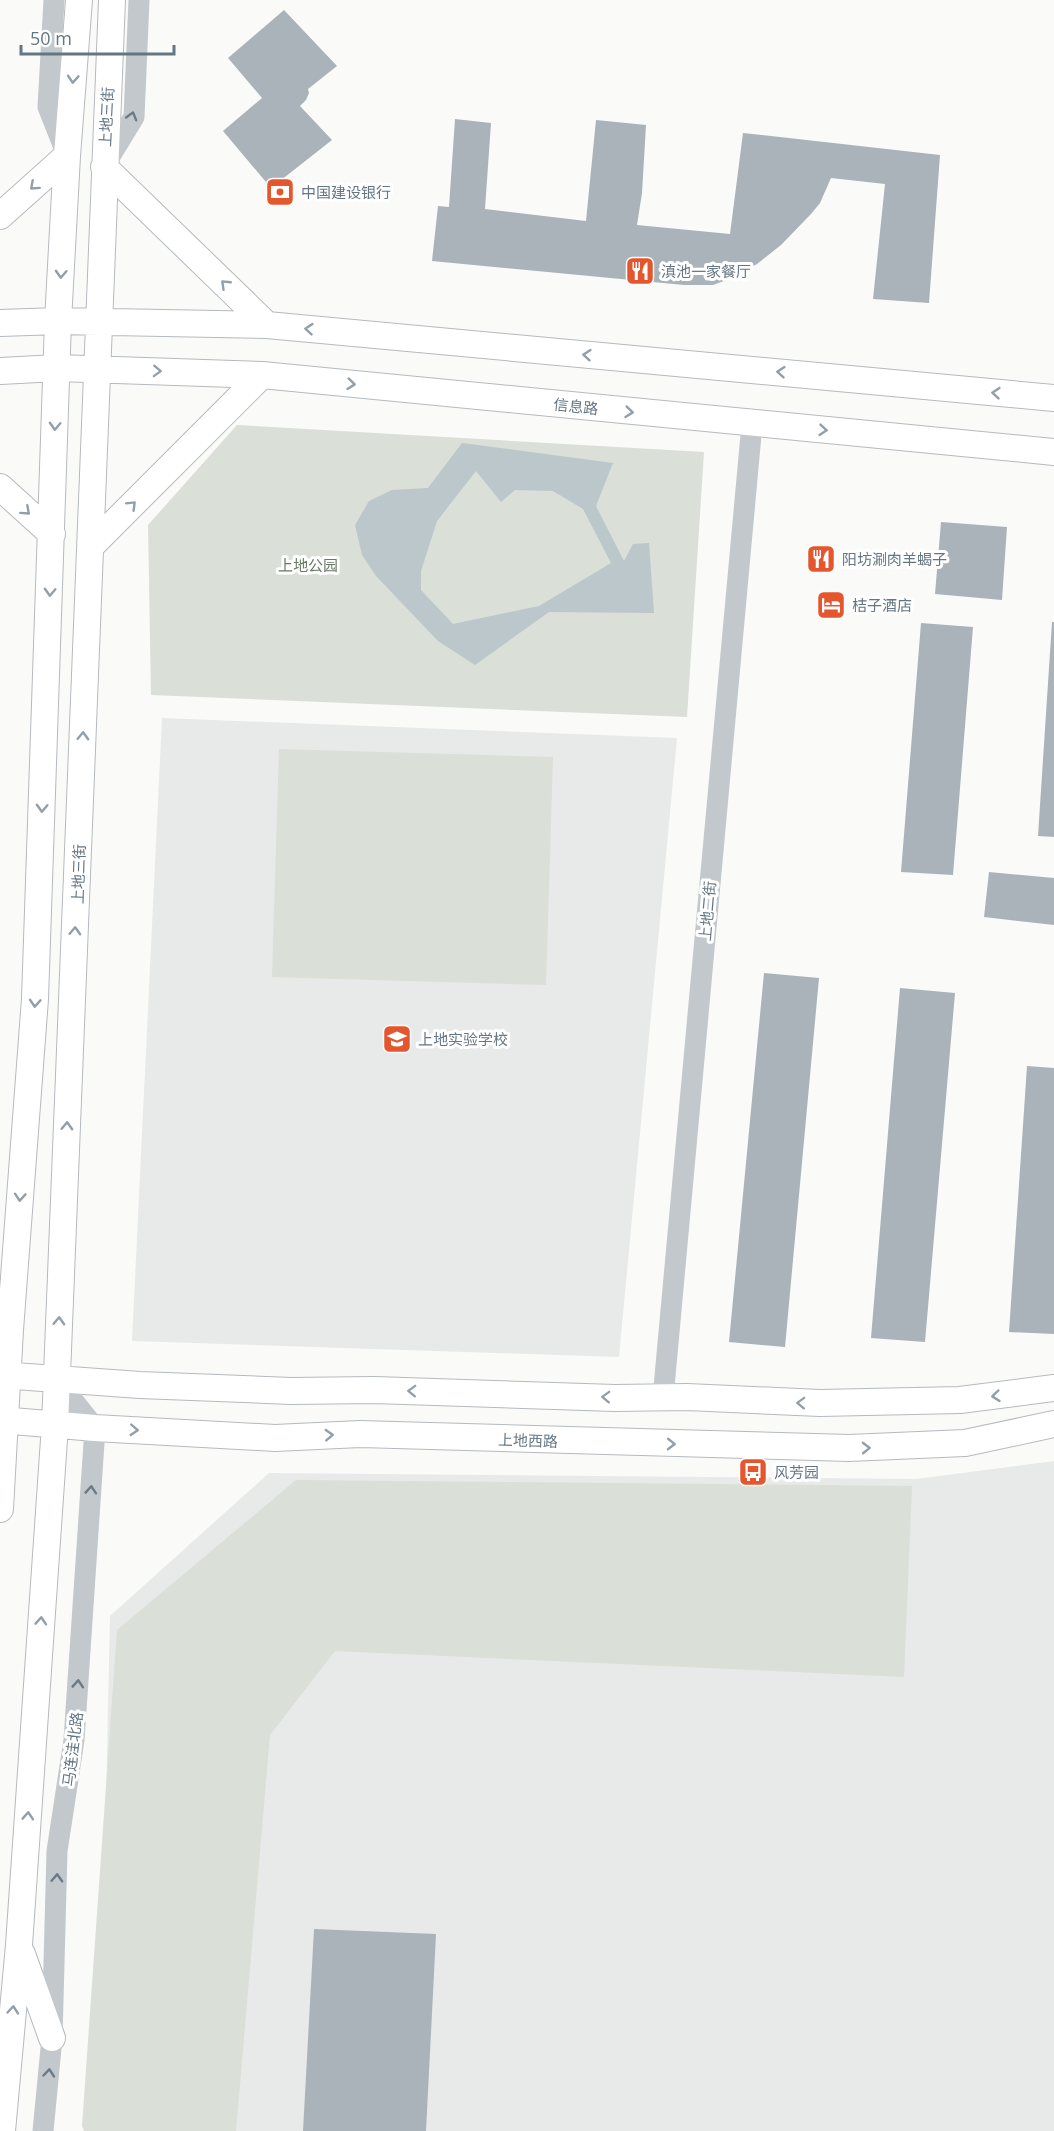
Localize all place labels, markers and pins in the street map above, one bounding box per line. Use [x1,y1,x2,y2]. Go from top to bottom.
bank icon: 中国建设银行 [264,176,296,208]
place label: 中国建设银行 [301,182,391,202]
restaurant icon: 滇池一家餐厅 [624,255,656,287]
place label: 滇池一家餐厅 [661,261,751,281]
restaurant icon: 阳坊涮肉羊蝎子 [805,543,837,575]
place label: 阳坊涮肉羊蝎子 [842,549,947,569]
hotel icon: 桔子酒店 [815,589,847,621]
place label: 桔子酒店 [852,595,912,615]
school or university icon: 上地实验学校 [381,1023,413,1055]
place label: 上地实验学校 [418,1029,508,1049]
bus stop icon: 风芳园 [737,1456,769,1488]
place label: 风芳园 [774,1462,819,1482]

